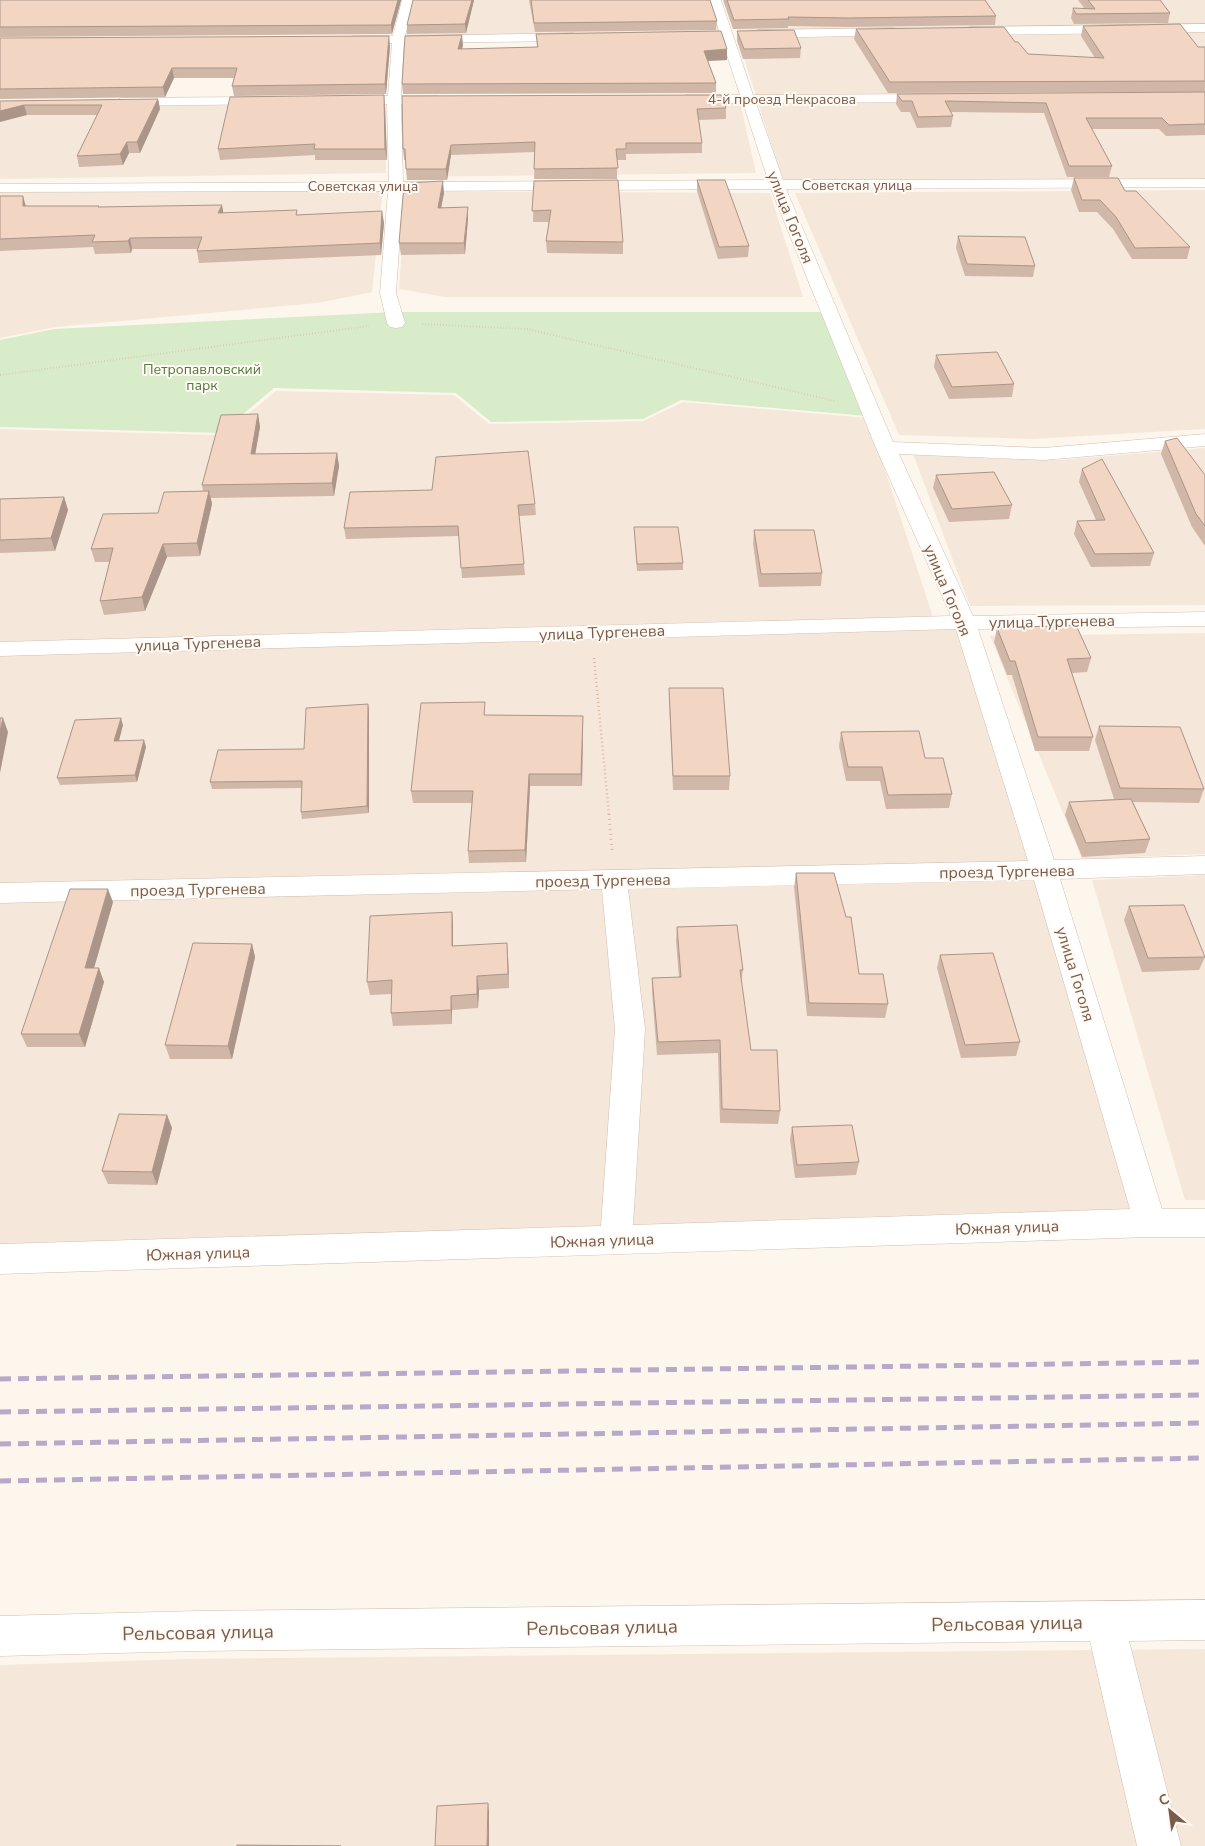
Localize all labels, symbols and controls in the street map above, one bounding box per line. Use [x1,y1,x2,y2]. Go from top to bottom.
street label: 4-й проезд Некрасова [708,90,856,109]
street label: улица Гоголя [761,168,819,267]
street label: Советская улица [802,176,912,195]
street label: Советская улица [308,177,418,196]
park label: Петропавловский парк [143,360,261,395]
street label: улица Гоголя [918,541,976,640]
street label: улица Тургенева [989,610,1115,634]
street label: улица Тургенева [539,620,665,646]
street label: улица Тургенева [135,631,261,657]
street label: проезд Тургенева [939,860,1075,884]
street label: проезд Тургенева [535,869,671,893]
street label: проезд Тургенева [130,878,266,902]
street label: улица Гоголя [1050,924,1100,1024]
street label: Южная улица [955,1215,1059,1241]
street label: Южная улица [550,1228,654,1254]
street label: Южная улица [146,1241,250,1267]
street label: Рельсовая улица [931,1610,1083,1638]
street label: Рельсовая улица [526,1614,678,1642]
street label: Рельсовая улица [122,1619,274,1647]
north arrow [1145,1786,1195,1836]
text: С [1155,1789,1173,1811]

